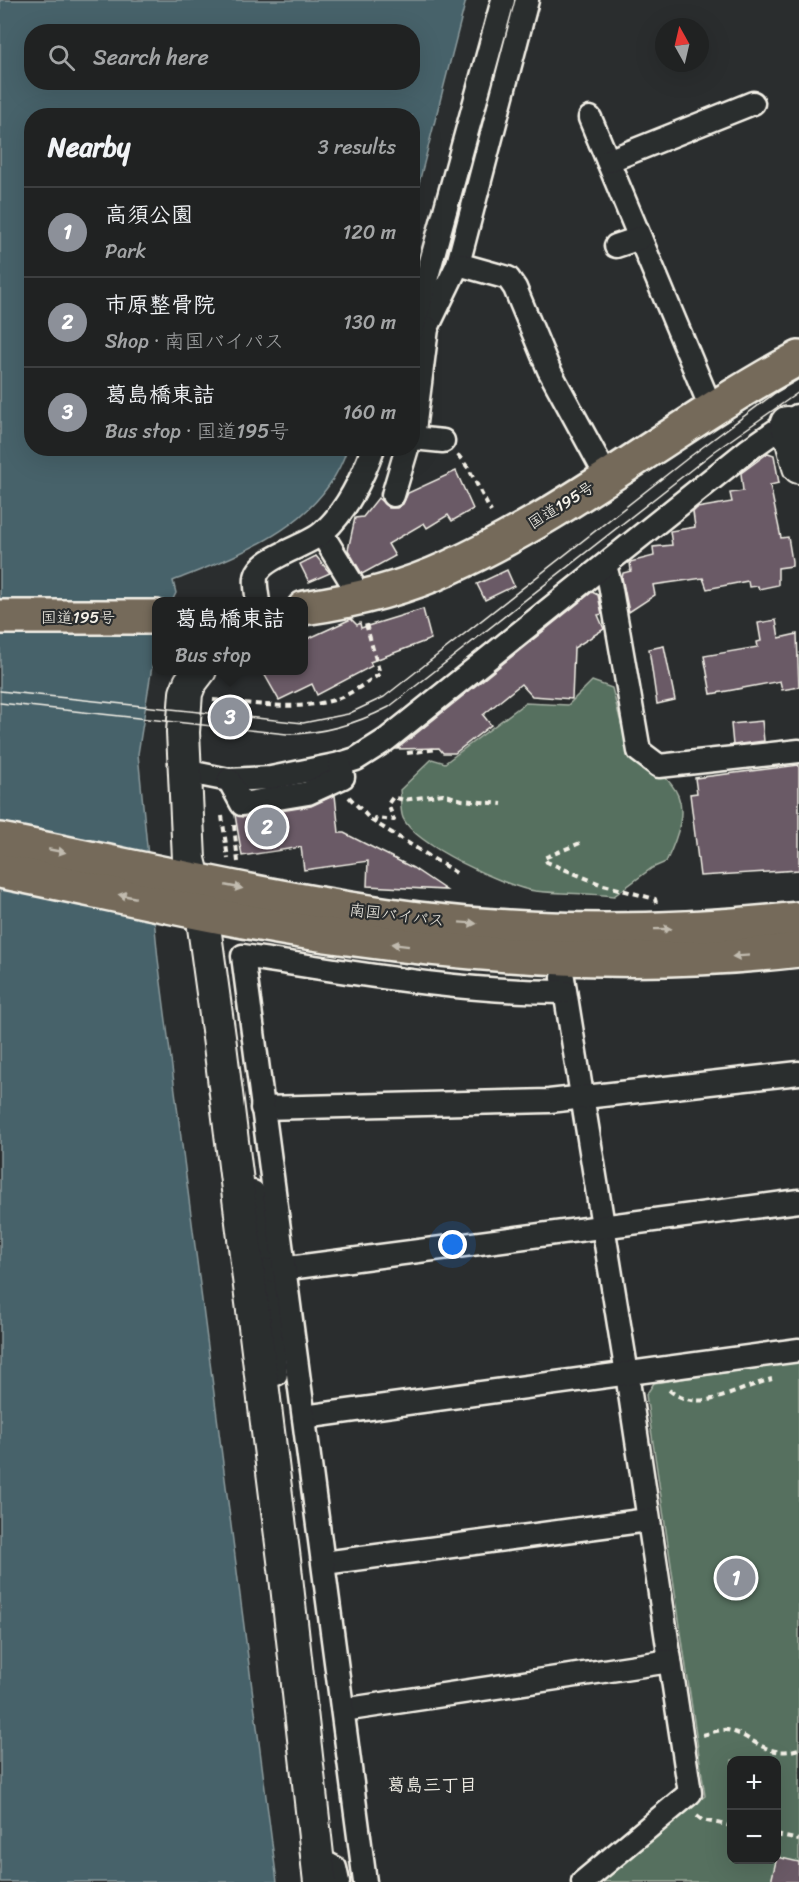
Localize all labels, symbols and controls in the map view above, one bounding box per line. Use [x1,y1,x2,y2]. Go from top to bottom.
north arrow [655,18,709,72]
search box [24,24,420,90]
text: Search here [93,38,209,77]
icon: search [45,41,78,74]
text: Nearby [48,124,130,170]
text: 3 results [318,130,396,165]
text: 高須公園 [105,195,193,234]
text: 1 [63,215,72,250]
text: 120 m [343,215,396,250]
text: Park [105,234,146,269]
text: 市原整骨院 [105,285,215,324]
text: 2 [62,305,73,340]
text: 130 m [343,305,396,340]
text: Shop · 南国バイパス [105,324,284,359]
text: 葛島橋東詰 [105,375,215,414]
text: 3 [62,395,73,430]
text: 160 m [343,395,396,430]
text: Bus stop · 国道195号 [105,414,290,449]
street label: 国道195号 [522,473,600,537]
popup [152,597,308,675]
text: 葛島橋東詰 [175,599,285,638]
street label: 国道195号 [41,603,115,632]
text: Bus stop [175,638,251,673]
pin: 3 [210,694,250,740]
pin: 2 [248,804,286,850]
one-way arrow [48,847,67,856]
one-way arrow [225,883,244,892]
one-way arrow [117,891,136,900]
street label: 南国バイパス [348,895,446,935]
one-way arrow [459,918,478,927]
one-way arrow [654,924,673,934]
one-way arrow [390,940,409,950]
one-way arrow [731,951,750,960]
your location [438,1230,467,1259]
pin: 1 [716,1556,756,1600]
map controls [727,1756,781,1864]
button: + [727,1756,781,1810]
district label: 葛島三丁目 [387,1769,477,1801]
button: − [727,1810,781,1864]

